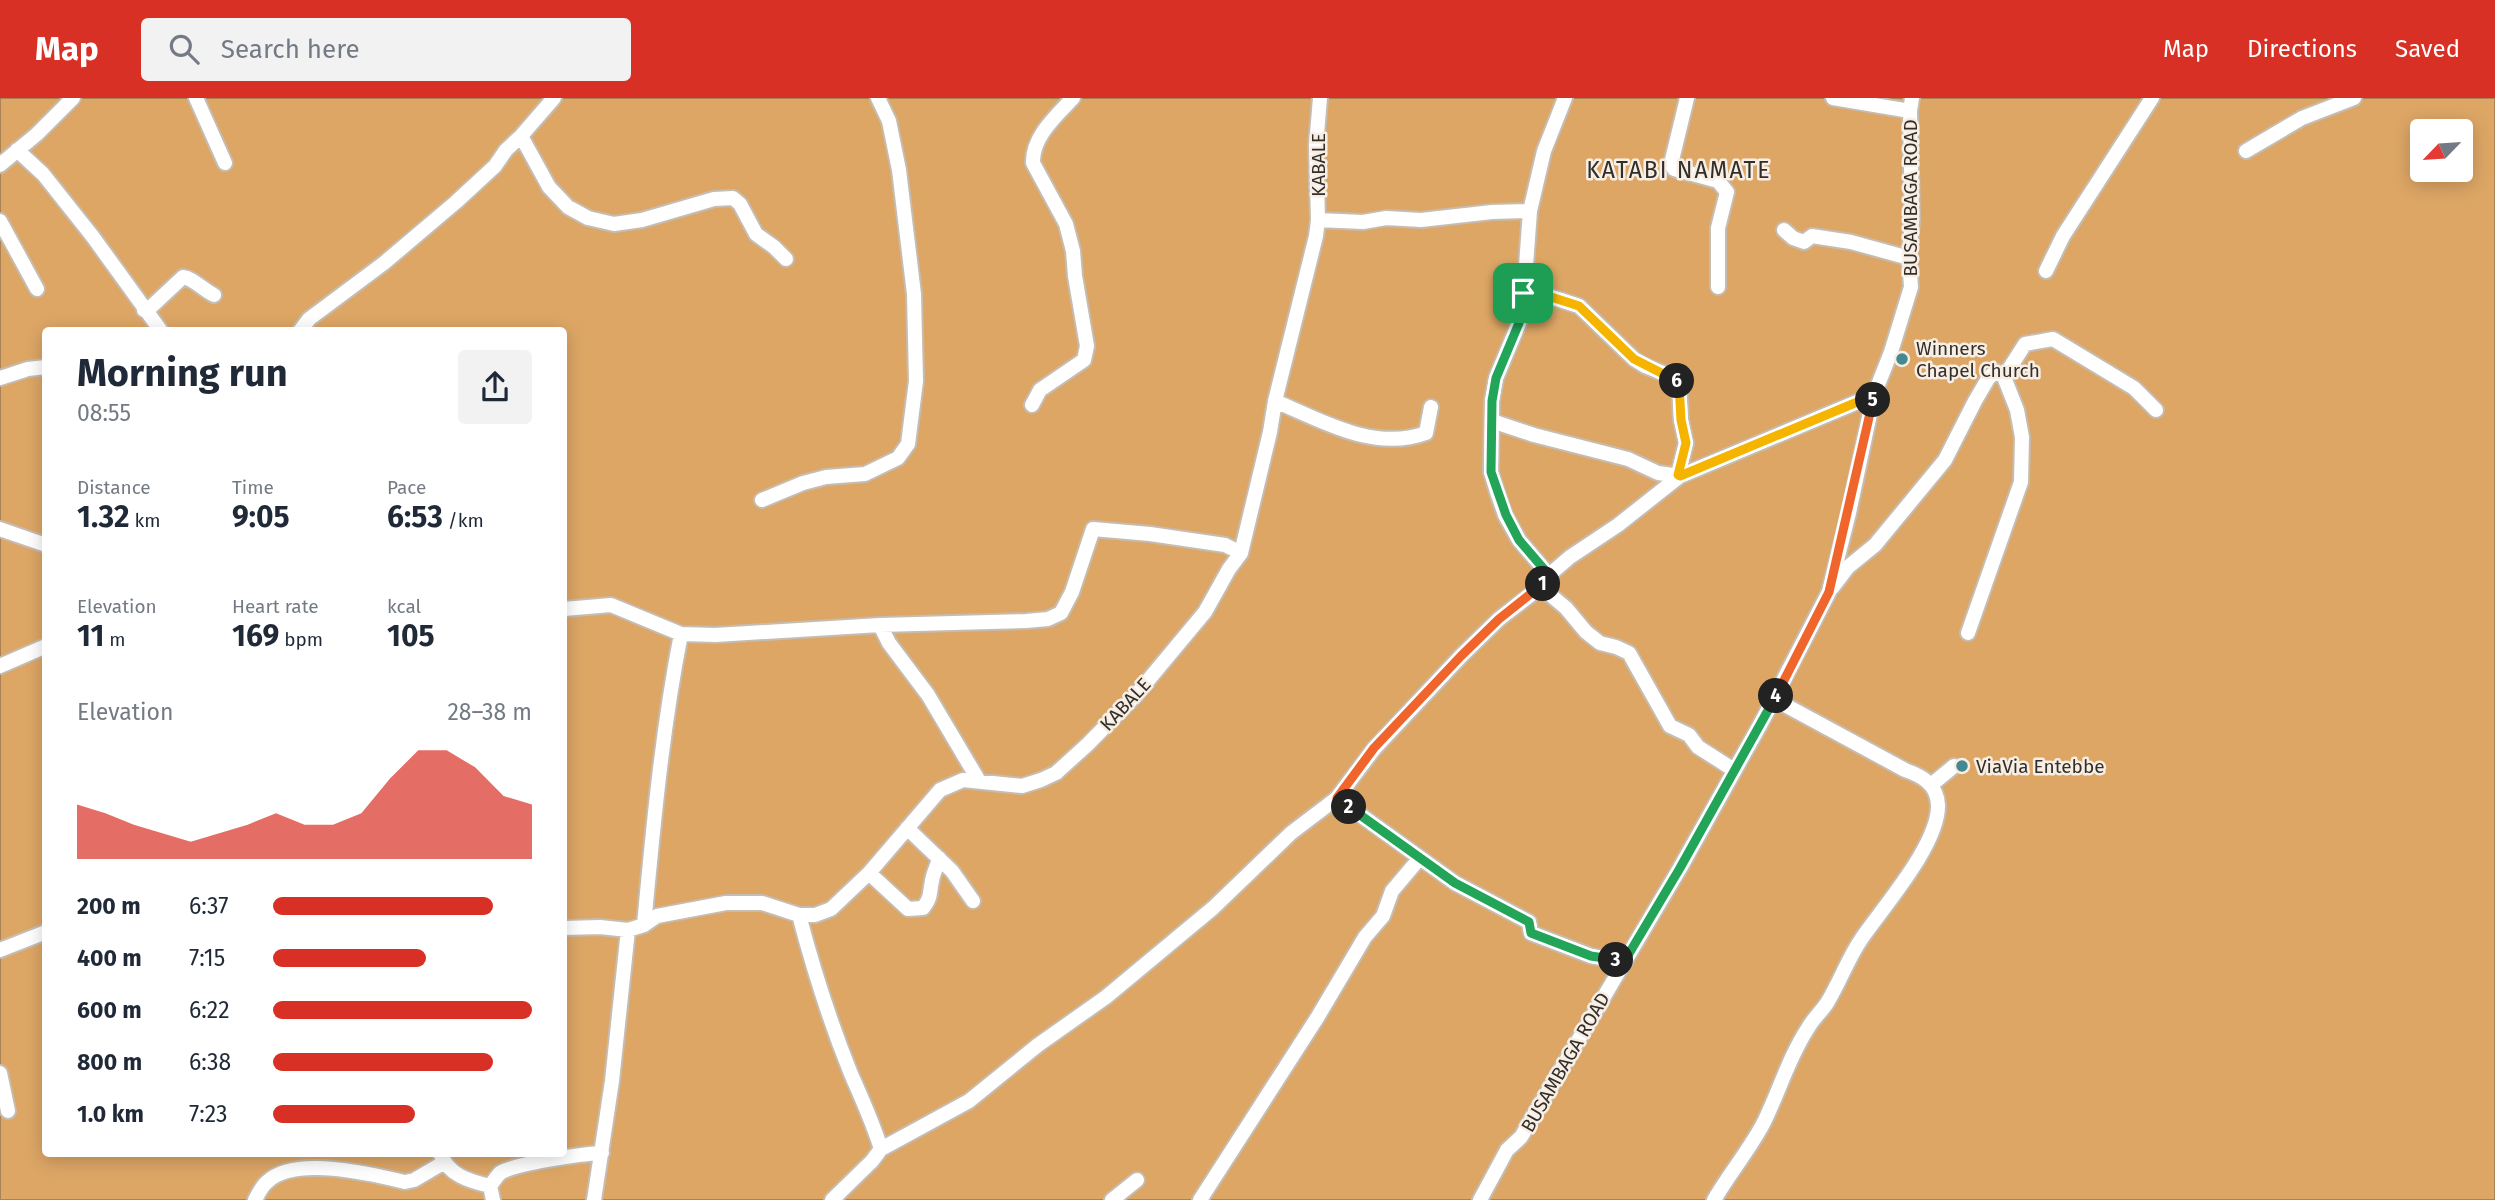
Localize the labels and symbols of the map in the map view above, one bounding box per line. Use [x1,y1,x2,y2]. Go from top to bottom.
street label: BUSAMBAGA ROAD [1899,119,1922,277]
north arrow [2410,119,2473,182]
street label: KABALE [1307,133,1330,197]
district label: KATABI NAMATE [1586,156,1772,184]
pin [1493,263,1553,323]
place label: Winners Chapel Church [1916,337,2040,382]
marker: Winners Chapel Church [1894,351,1910,367]
pin: 6 [1660,364,1694,398]
pin: 5 [1856,382,1890,418]
pin: 1 [1526,566,1560,602]
street label: KABALE [1095,673,1156,736]
pin: 4 [1758,678,1794,714]
place label: ViaVia Entebbe [1976,755,2105,778]
marker: ViaVia Entebbe [1954,758,1970,774]
pin: 2 [1332,790,1366,824]
pin: 3 [1598,942,1634,978]
street label: BUSAMBAGA ROAD [1516,988,1615,1136]

